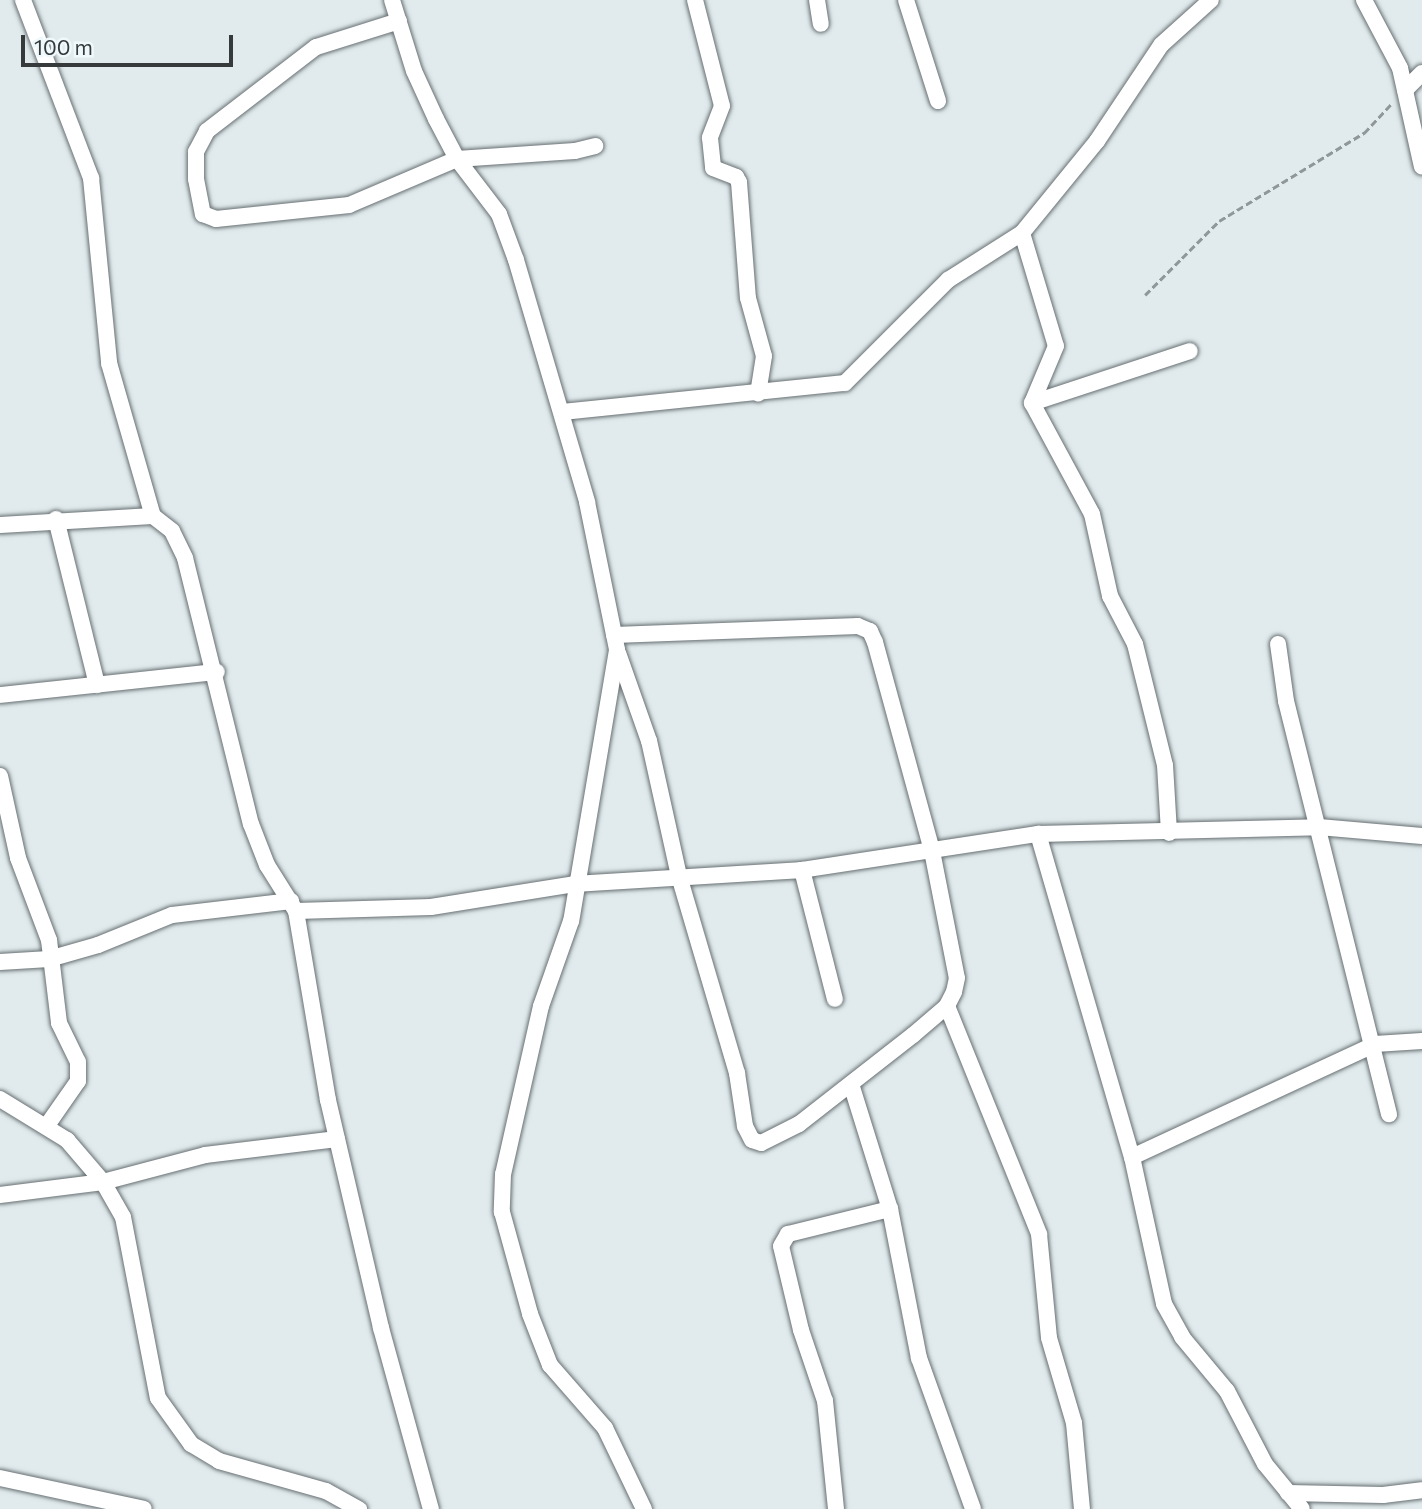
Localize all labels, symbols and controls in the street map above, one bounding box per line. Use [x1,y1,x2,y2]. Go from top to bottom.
scale bar [24,21,236,65]
text: 100 m [34,34,93,59]

